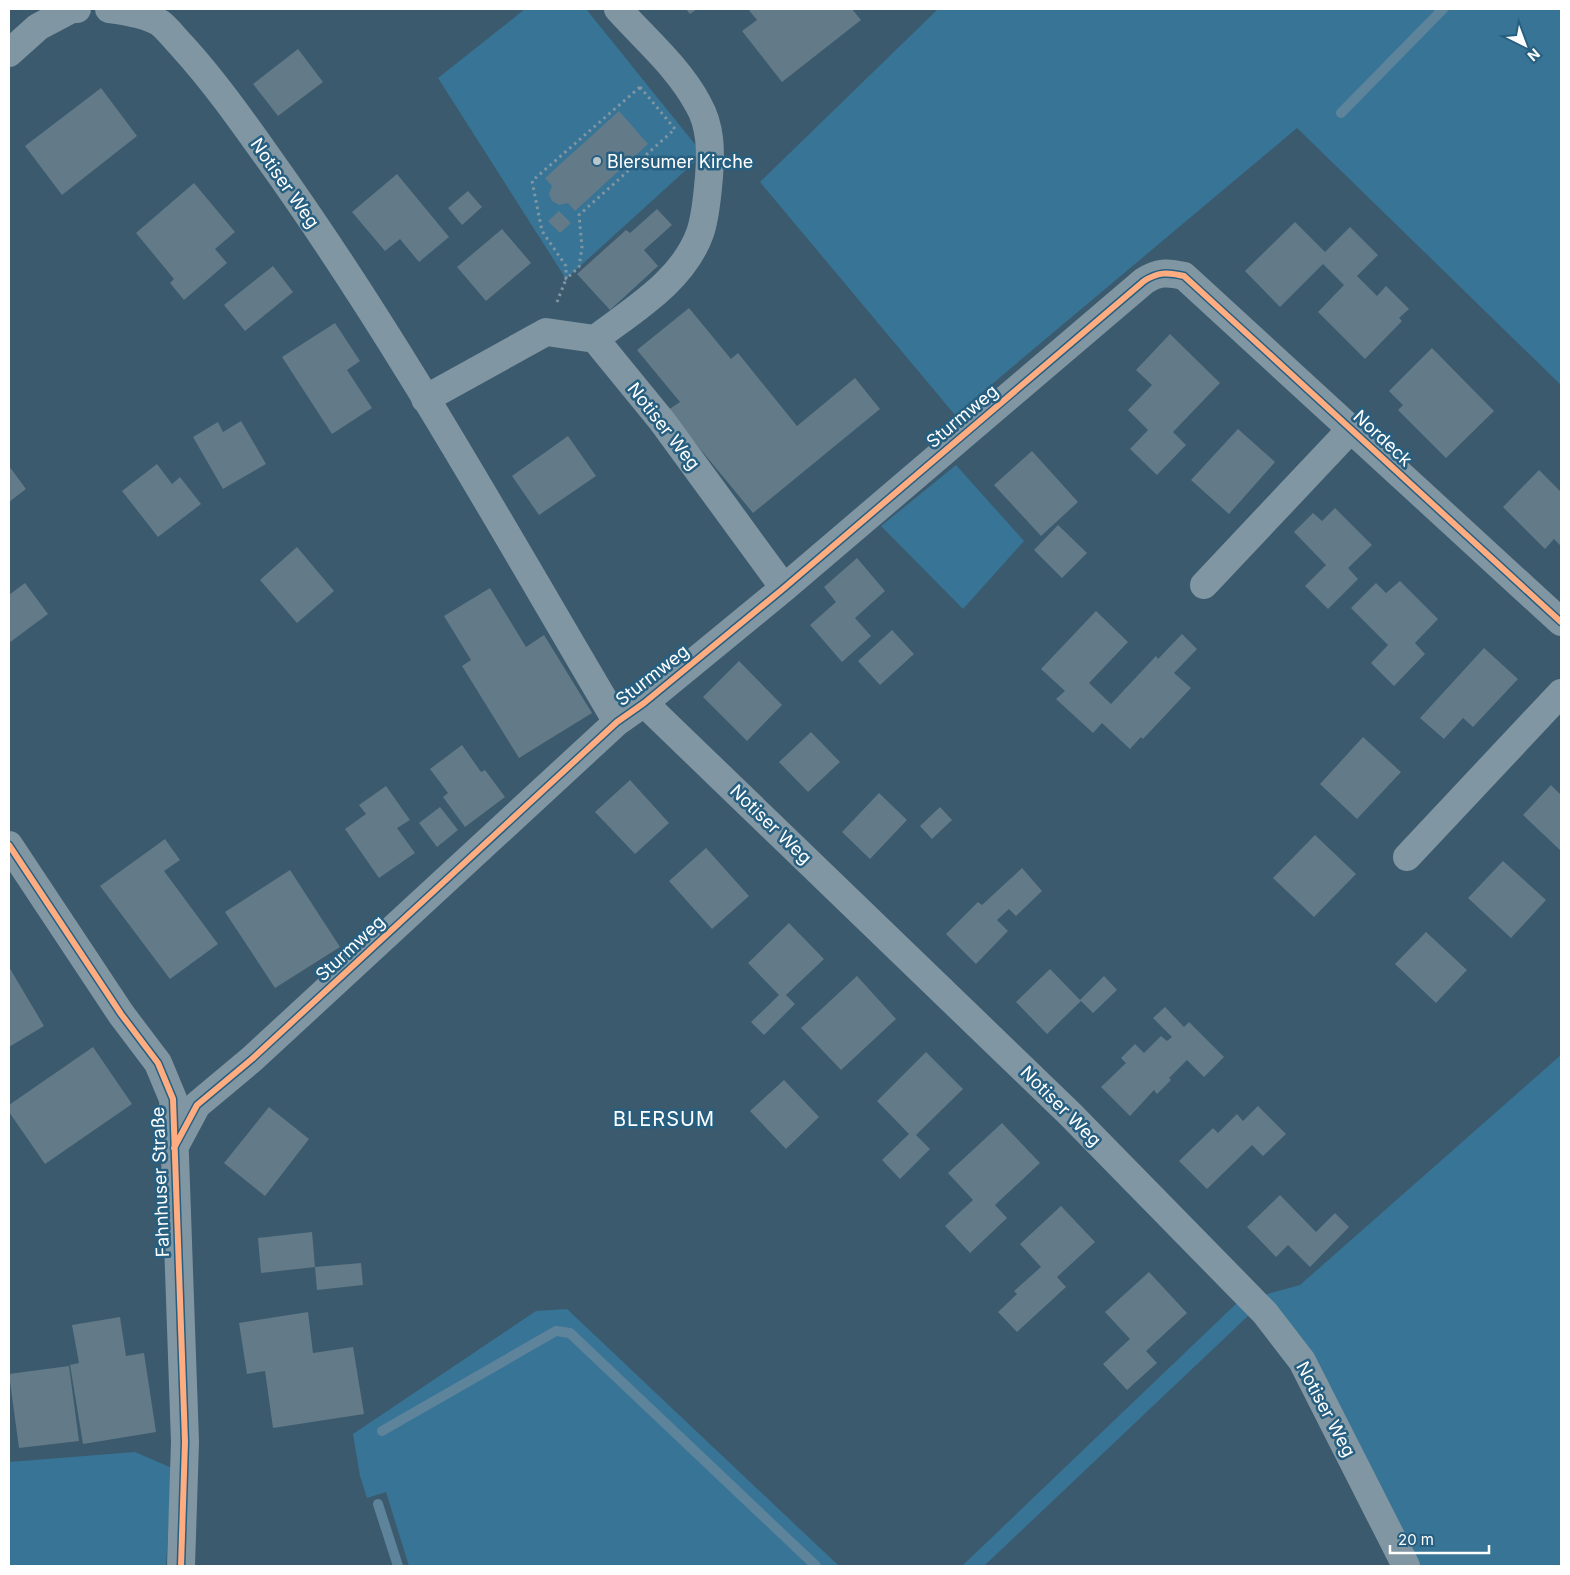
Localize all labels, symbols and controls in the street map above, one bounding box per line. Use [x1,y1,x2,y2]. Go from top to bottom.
north arrow [1500,20,1550,70]
text: N [1524,45,1544,65]
street label: Notiser Weg [246,134,324,232]
place label: Blersumer Kirche [607,151,753,172]
marker: Blersumer Kirche [591,155,603,167]
street label: Notiser Weg [623,378,705,474]
street label: Sturmweg [922,380,1002,452]
street label: Nordeck [1349,406,1417,470]
street label: Sturmweg [611,640,693,710]
street label: Notiser Weg [726,780,816,868]
street label: Sturmweg [311,911,389,985]
street label: Notiser Weg [1017,1062,1105,1150]
street label: Fahnhuser Straße [147,1106,173,1258]
district label: BLERSUM [613,1107,715,1131]
street label: Notiser Weg [1292,1358,1360,1460]
scale bar [1390,1522,1489,1554]
text: 20 m [1398,1530,1434,1549]

